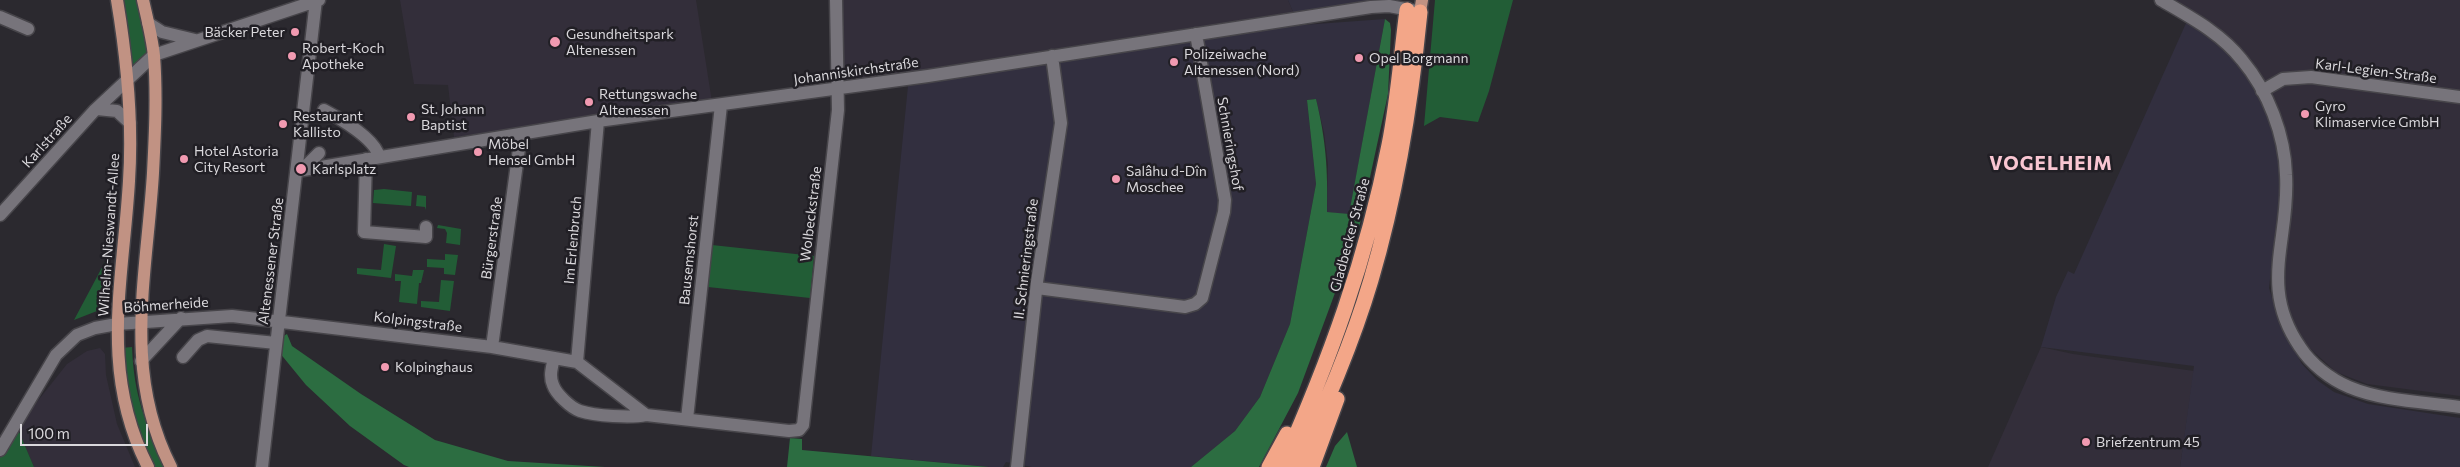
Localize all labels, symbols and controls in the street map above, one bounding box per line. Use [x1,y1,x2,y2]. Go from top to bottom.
place label: Bäcker Peter [204,24,285,40]
marker: Bäcker Peter [289,26,301,38]
place label: Gesundheitspark Altenessen [566,26,674,58]
marker: Gesundheitspark Altenessen [548,35,562,49]
place label: Robert-Koch Apotheke [302,40,384,72]
place label: Polizeiwache Altenessen (Nord) [1184,46,1300,78]
marker: Robert-Koch Apotheke [286,50,298,62]
place label: Opel Borgmann [1369,50,1469,66]
marker: Opel Borgmann [1353,52,1365,64]
street label: Johanniskirchstraße [792,54,920,88]
street label: Karl-Legien-Straße [2314,55,2438,87]
marker: Polizeiwache Altenessen (Nord) [1168,56,1180,68]
place label: Rettungswache Altenessen [599,86,697,118]
marker: Rettungswache Altenessen [583,96,595,108]
street label: Schnieringshof [1213,96,1247,192]
place label: Gyro Klimaservice GmbH [2315,98,2439,130]
place label: St. Johann Baptist [421,101,485,134]
place label: Restaurant Kallisto [293,108,363,140]
marker: Gyro Klimaservice GmbH [2299,108,2311,120]
street label: Karlstraße [18,111,76,171]
marker: St. Johann Baptist [405,111,417,123]
marker: Restaurant Kallisto [277,118,289,130]
place label: Möbel Hensel GmbH [488,136,575,168]
place label: Hotel Astoria City Resort [194,143,279,176]
marker: Möbel Hensel GmbH [472,146,484,158]
street label: Wilhelm-Nieswandt-Allee [95,153,123,317]
marker: Hotel Astoria City Resort [178,153,190,165]
district label: VOGELHEIM [1988,153,2114,175]
place label: Karlsplatz [312,161,376,177]
marker: Karlsplatz [294,162,308,176]
place label: Salâhu d-Dîn Moschee [1126,163,1207,196]
street label: Wolbeckstraße [797,165,825,263]
marker: Salâhu d-Dîn Moschee [1110,173,1122,185]
street label: Gladbecker Straße [1327,176,1373,294]
street label: Im Erlenbruch [561,195,585,285]
street label: Bürgerstraße [478,196,506,280]
street label: Altenessener Straße [255,197,287,325]
street label: II. Schnieringstraße [1010,198,1042,320]
street label: Bausemshorst [676,214,702,306]
street label: Böhmerheide [123,294,209,316]
street label: Kolpingstraße [373,308,463,336]
place label: Kolpinghaus [395,359,473,375]
marker: Kolpinghaus [379,361,391,373]
scale bar [22,414,150,446]
text: 100 m [28,424,70,442]
place label: Briefzentrum 45 [2096,434,2200,450]
marker: Briefzentrum 45 [2080,436,2092,448]

